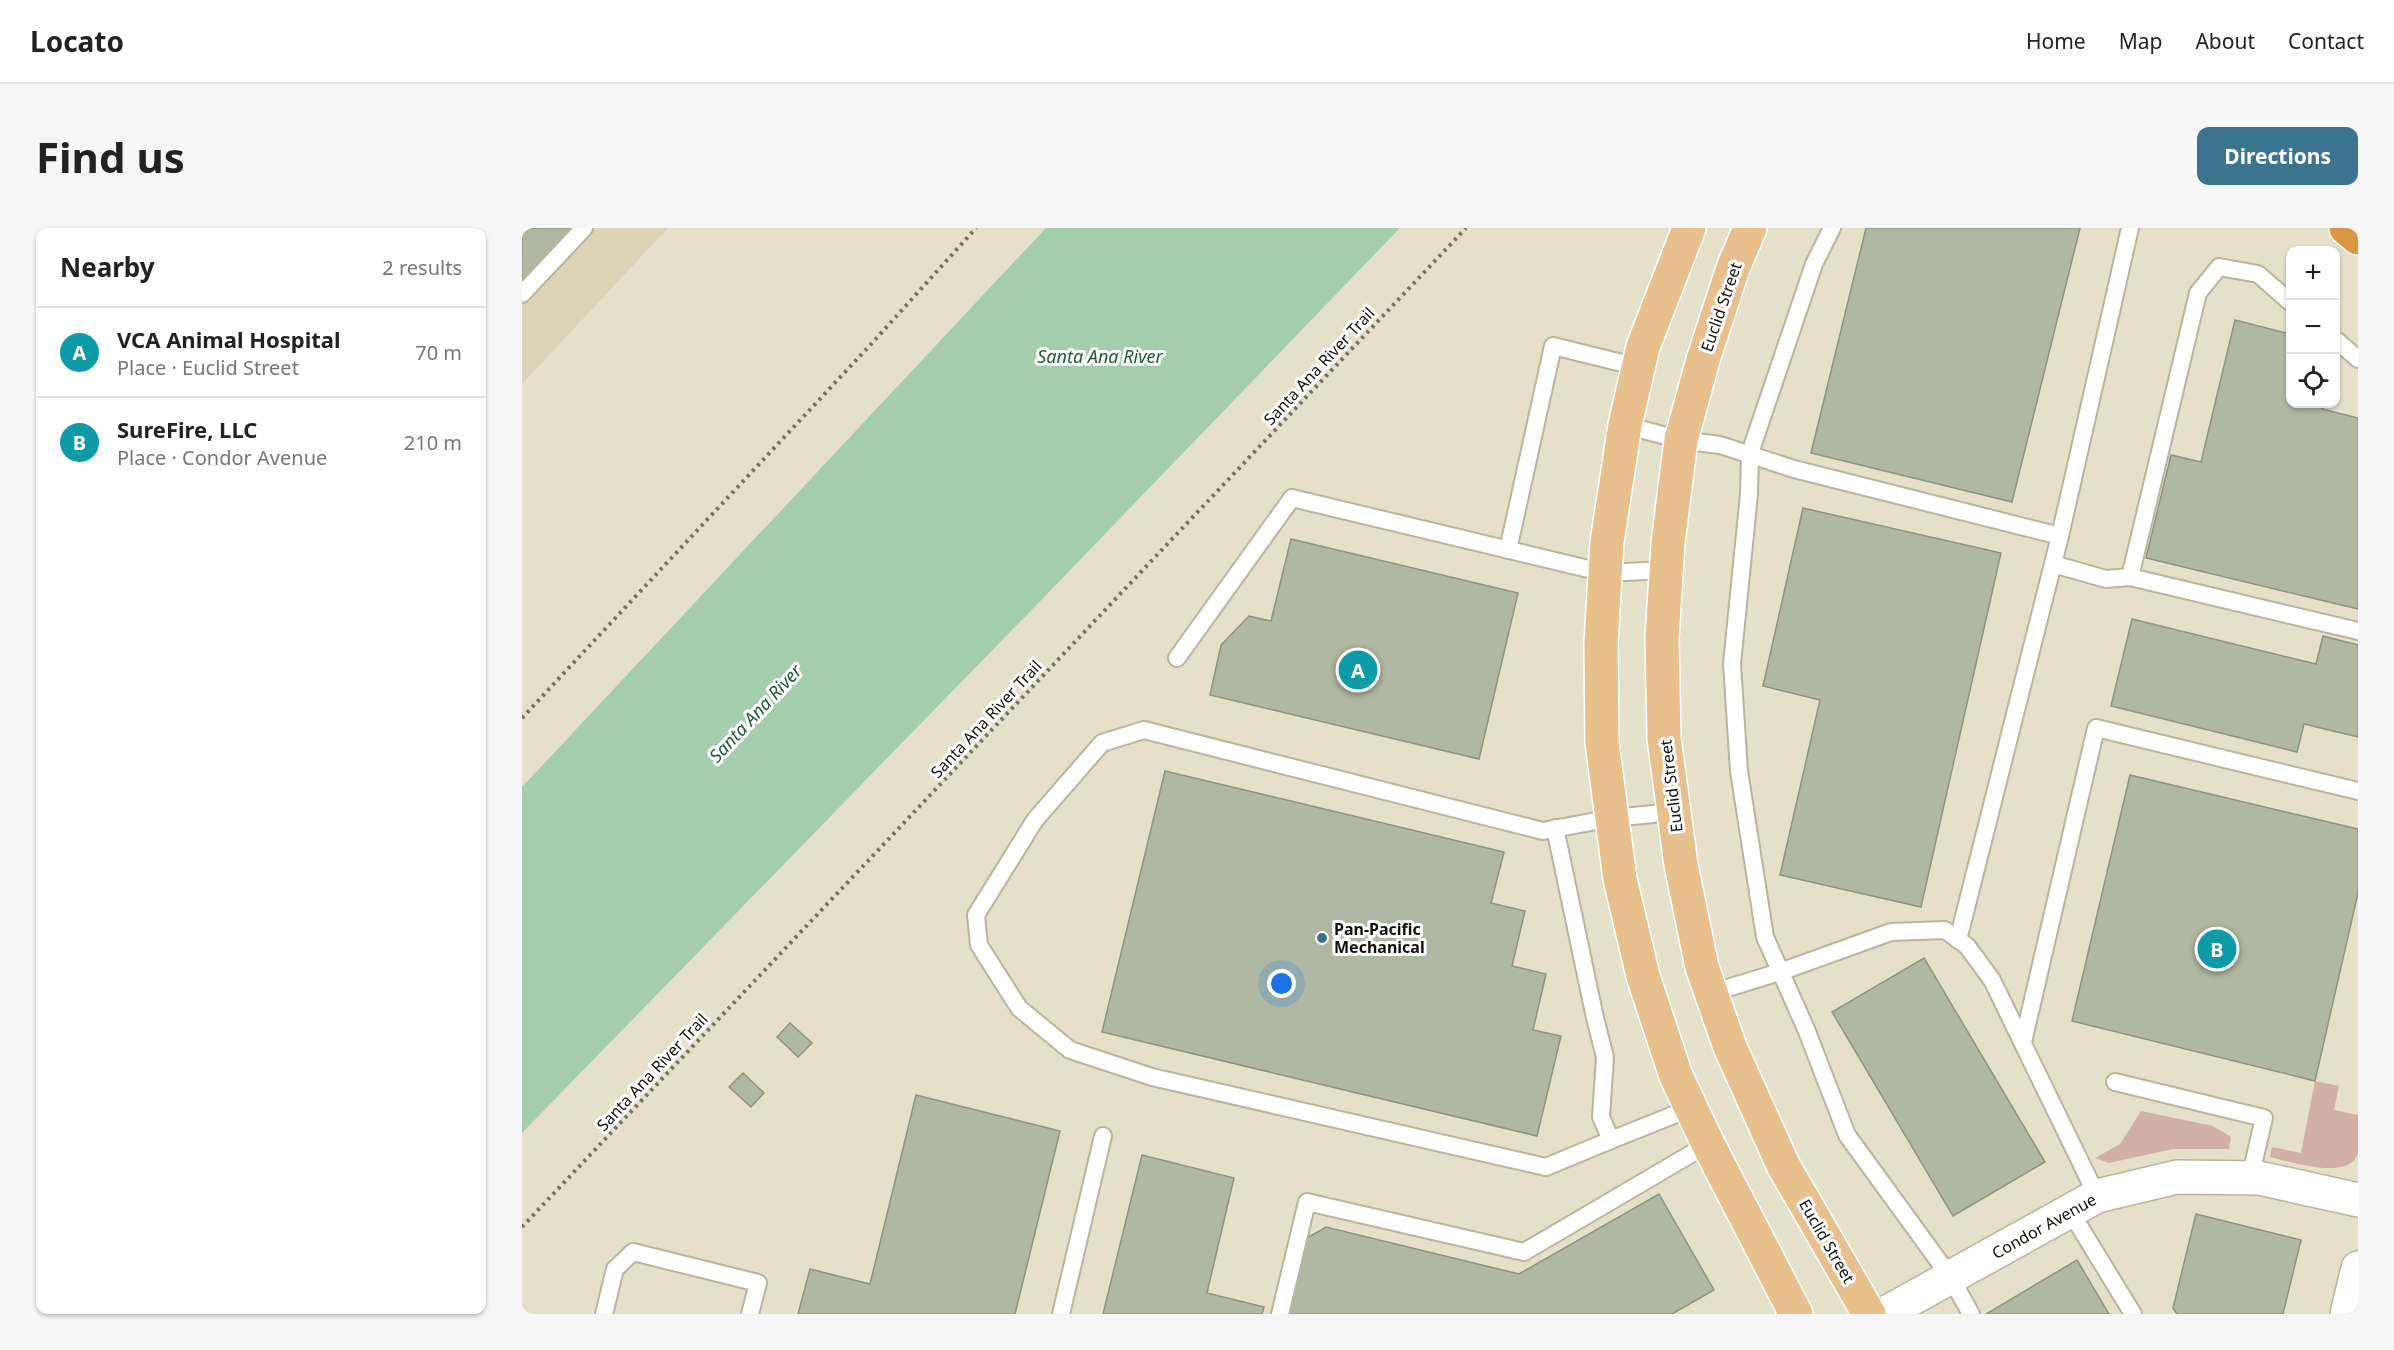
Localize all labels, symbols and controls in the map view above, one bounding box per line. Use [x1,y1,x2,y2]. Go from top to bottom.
text: Locato [30,22,124,60]
text: Home [2026,27,2086,55]
text: Map [2119,27,2162,55]
text: About [2195,27,2255,55]
text: Contact [2288,27,2364,55]
button: Directions [2197,127,2358,185]
text: Find us [36,128,185,185]
map controls [2286,246,2340,408]
button: + [2286,246,2340,300]
text: Nearby [60,249,155,285]
text: 2 results [382,254,462,281]
street label: Euclid Street [1695,259,1747,355]
button: − [2286,300,2340,354]
street label: Santa Ana River Trail [1259,302,1379,430]
text: VCA Animal Hospital [117,324,341,354]
text: A [73,339,86,366]
text: 70 m [415,339,462,366]
water label: Santa Ana River [1037,344,1164,368]
text: Place · Euclid Street [117,354,299,381]
button: locate [2286,354,2340,408]
text: SureFire, LLC [117,414,257,444]
text: B [73,429,86,456]
text: 210 m [404,429,462,456]
text: Place · Condor Avenue [117,444,327,471]
pin: A [1338,648,1378,692]
street label: Santa Ana River Trail [926,655,1046,783]
water label: Santa Ana River [703,658,807,767]
street label: Euclid Street [1654,738,1688,834]
place label: Pan-Pacific Mechanical [1334,918,1425,958]
pin: B [2198,926,2236,972]
marker: Pan-Pacific Mechanical [1315,931,1329,945]
your location [1267,969,1296,998]
street label: Santa Ana River Trail [592,1008,712,1136]
street label: Condor Avenue [1988,1188,2100,1264]
street label: Euclid Street [1794,1195,1860,1287]

